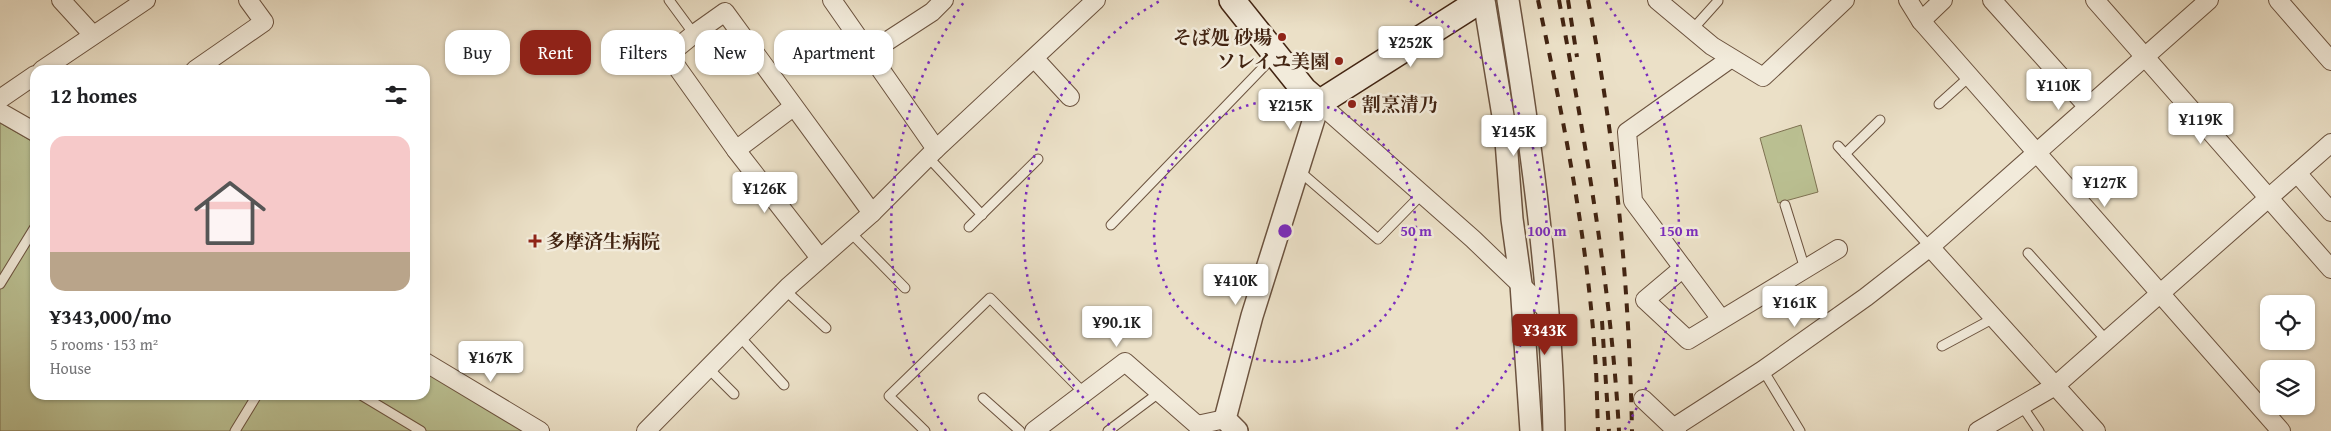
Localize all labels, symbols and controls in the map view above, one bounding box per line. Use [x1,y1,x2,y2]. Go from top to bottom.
place label: そば処 砂場 [1173,23,1272,51]
pin: ¥252K [1376,26,1446,68]
chip: Buy [445,30,510,75]
chip: Rent [520,30,591,75]
chip: Filters [601,30,685,75]
chip: New [695,30,764,75]
chip: Apartment [774,30,893,75]
text: ¥252K [1389,30,1433,54]
marker: そば処 砂場 [1276,31,1288,43]
place label: ソレイユ美園 [1217,47,1329,75]
marker: ソレイユ美園 [1333,55,1345,67]
pin: ¥110K [2024,68,2094,111]
text: ¥110K [2037,73,2081,97]
text: 12 homes [50,80,137,111]
icon: filters [382,81,410,109]
pin: ¥215K [1256,88,1326,131]
place label: 割烹清乃 [1362,90,1438,118]
text: ¥215K [1269,93,1313,117]
marker: 割烹清乃 [1346,98,1358,110]
pin: ¥119K [2166,102,2236,145]
text: ¥119K [2179,107,2223,131]
pin: ¥145K [1479,114,1549,157]
text: ¥145K [1492,119,1536,143]
pin: ¥127K [2070,166,2140,208]
icon: home [185,168,275,258]
text: ¥127K [2083,170,2127,194]
pin: ¥126K [730,172,800,214]
text: ¥126K [743,176,787,200]
text: 50 m [1400,220,1432,241]
text: 100 m [1527,220,1567,241]
text: 150 m [1659,220,1699,241]
centre of rings [1276,222,1294,240]
place label: 多摩済生病院 [546,227,660,255]
marker: 多摩済生病院 [528,234,542,248]
pin: ¥410K [1201,264,1271,306]
text: ¥410K [1214,268,1258,292]
pin: ¥161K [1760,286,1830,328]
text: ¥161K [1773,290,1817,314]
map controls [2260,295,2315,415]
button: locate [2260,295,2315,350]
text: ¥343,000/mo [50,301,171,332]
pin: ¥90.1K [1076,306,1158,348]
text: ¥90.1K [1093,310,1141,334]
pin: ¥343K [1510,314,1580,356]
text: ¥343K [1523,318,1567,342]
text: 5 rooms · 153 m² [50,332,158,356]
pin: ¥167K [456,340,526,383]
text: ¥167K [469,345,513,369]
text: House [50,356,91,380]
button: layers [2260,360,2315,415]

